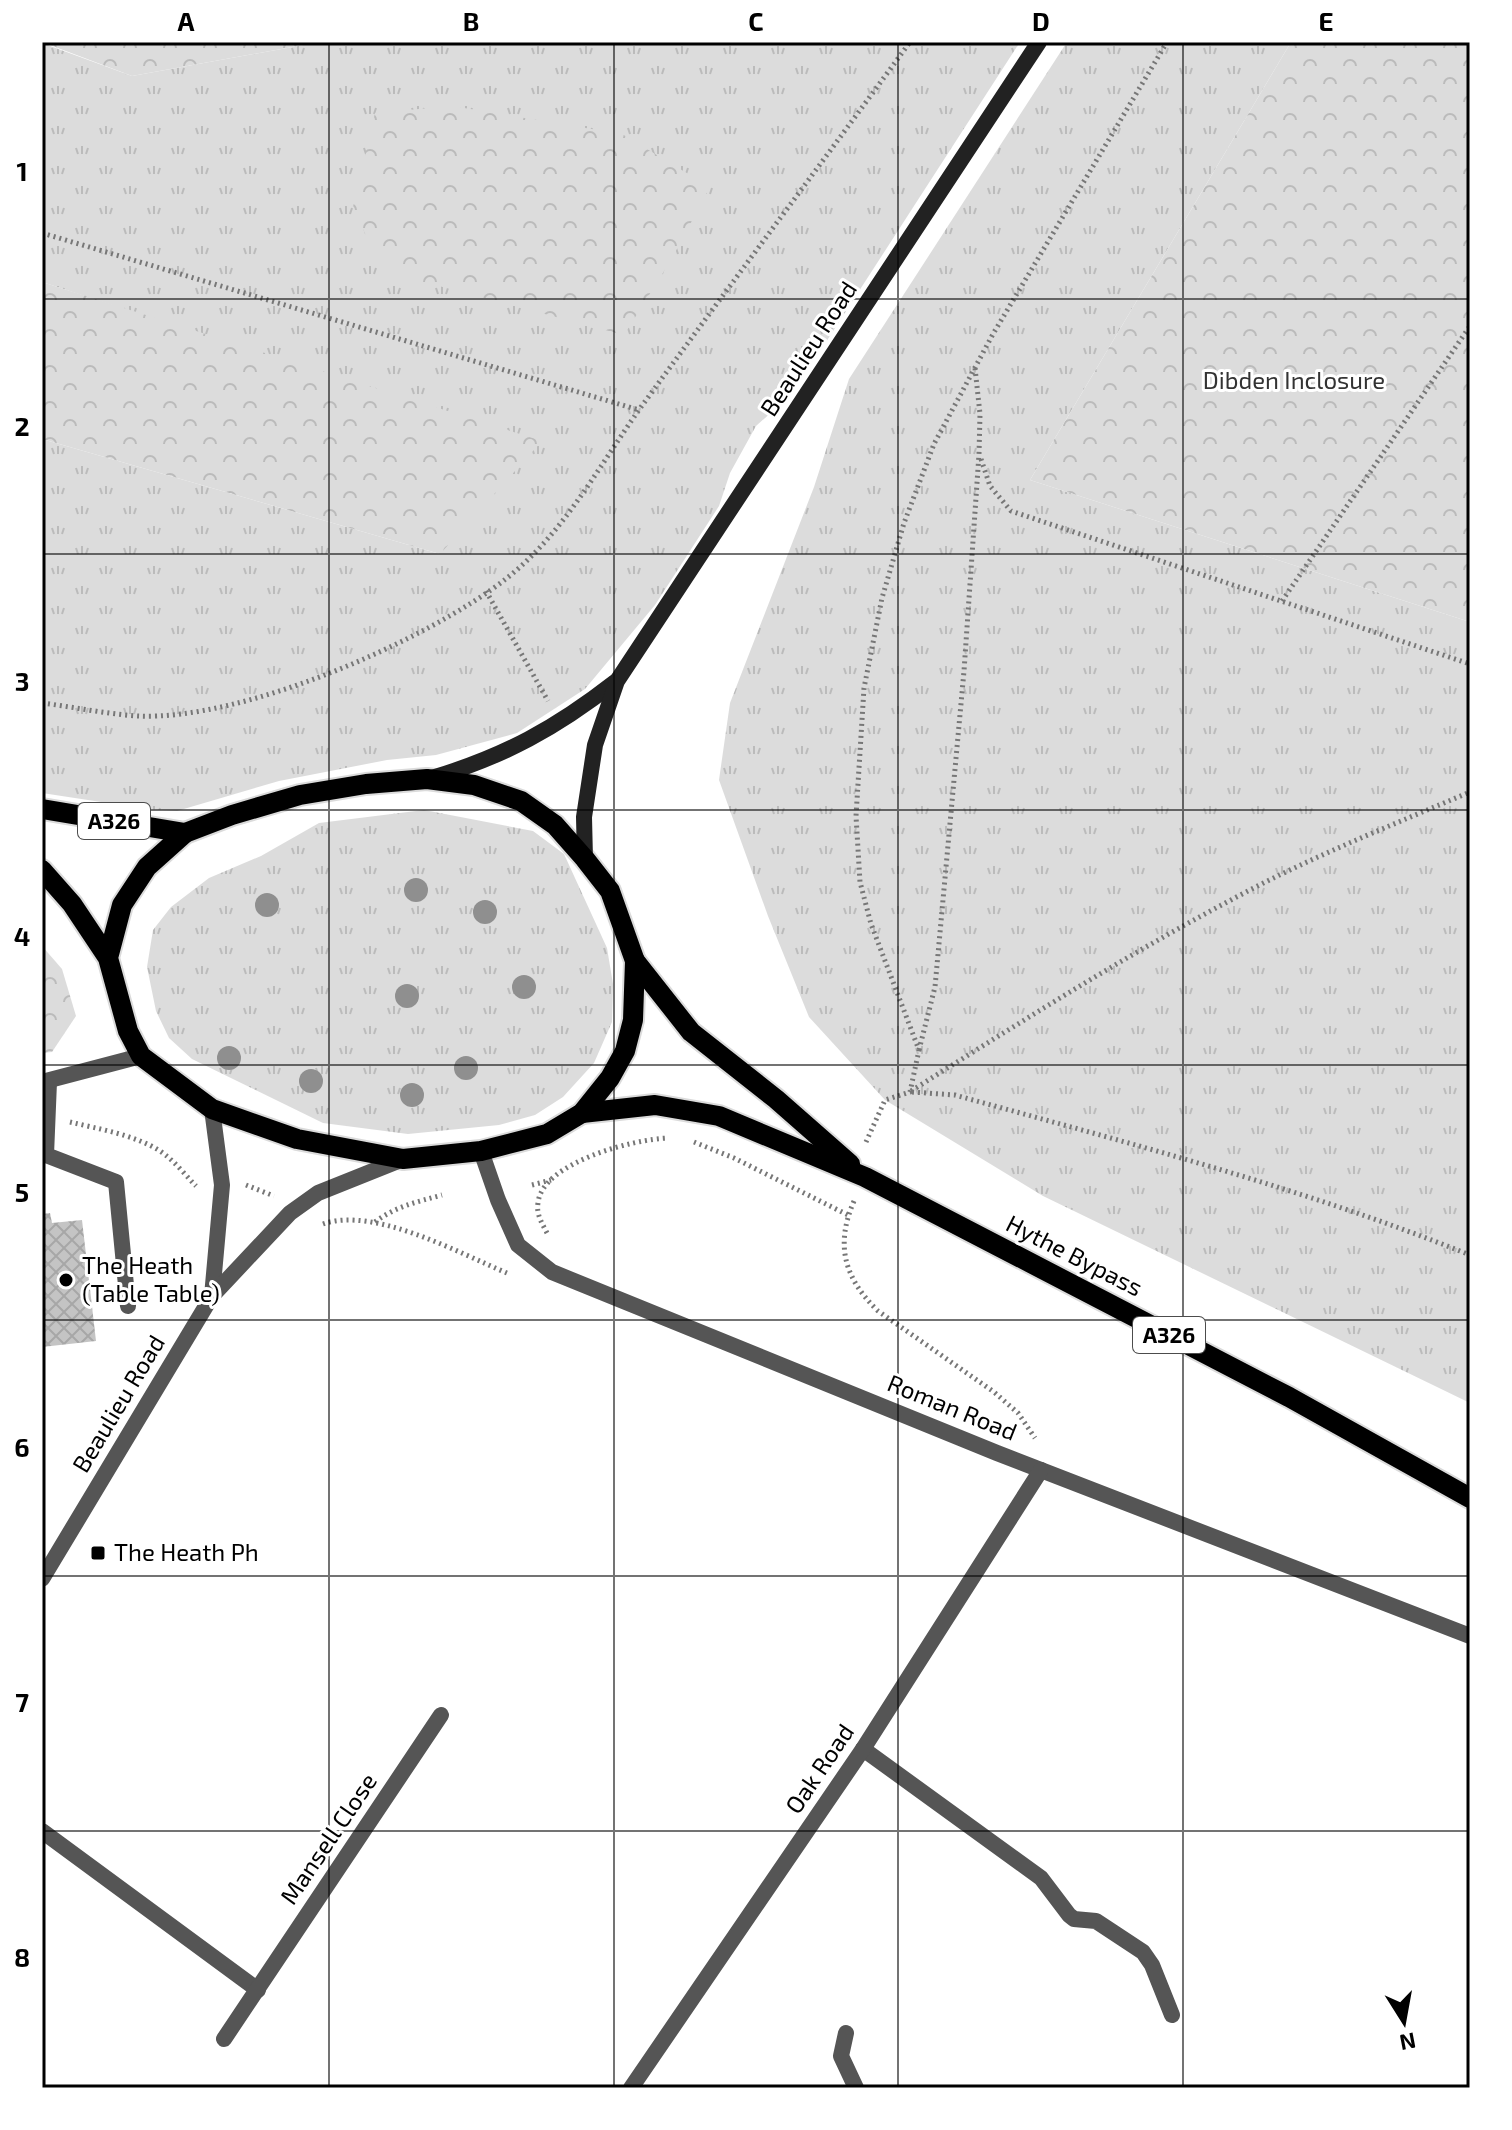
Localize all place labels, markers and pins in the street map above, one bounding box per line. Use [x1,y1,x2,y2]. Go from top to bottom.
place label: The Heath (Table Table) [82,1250,220,1307]
marker: The Heath (Table Table) [57,1271,75,1289]
place label: The Heath Ph [114,1537,259,1566]
marker: The Heath Ph [89,1544,107,1562]

